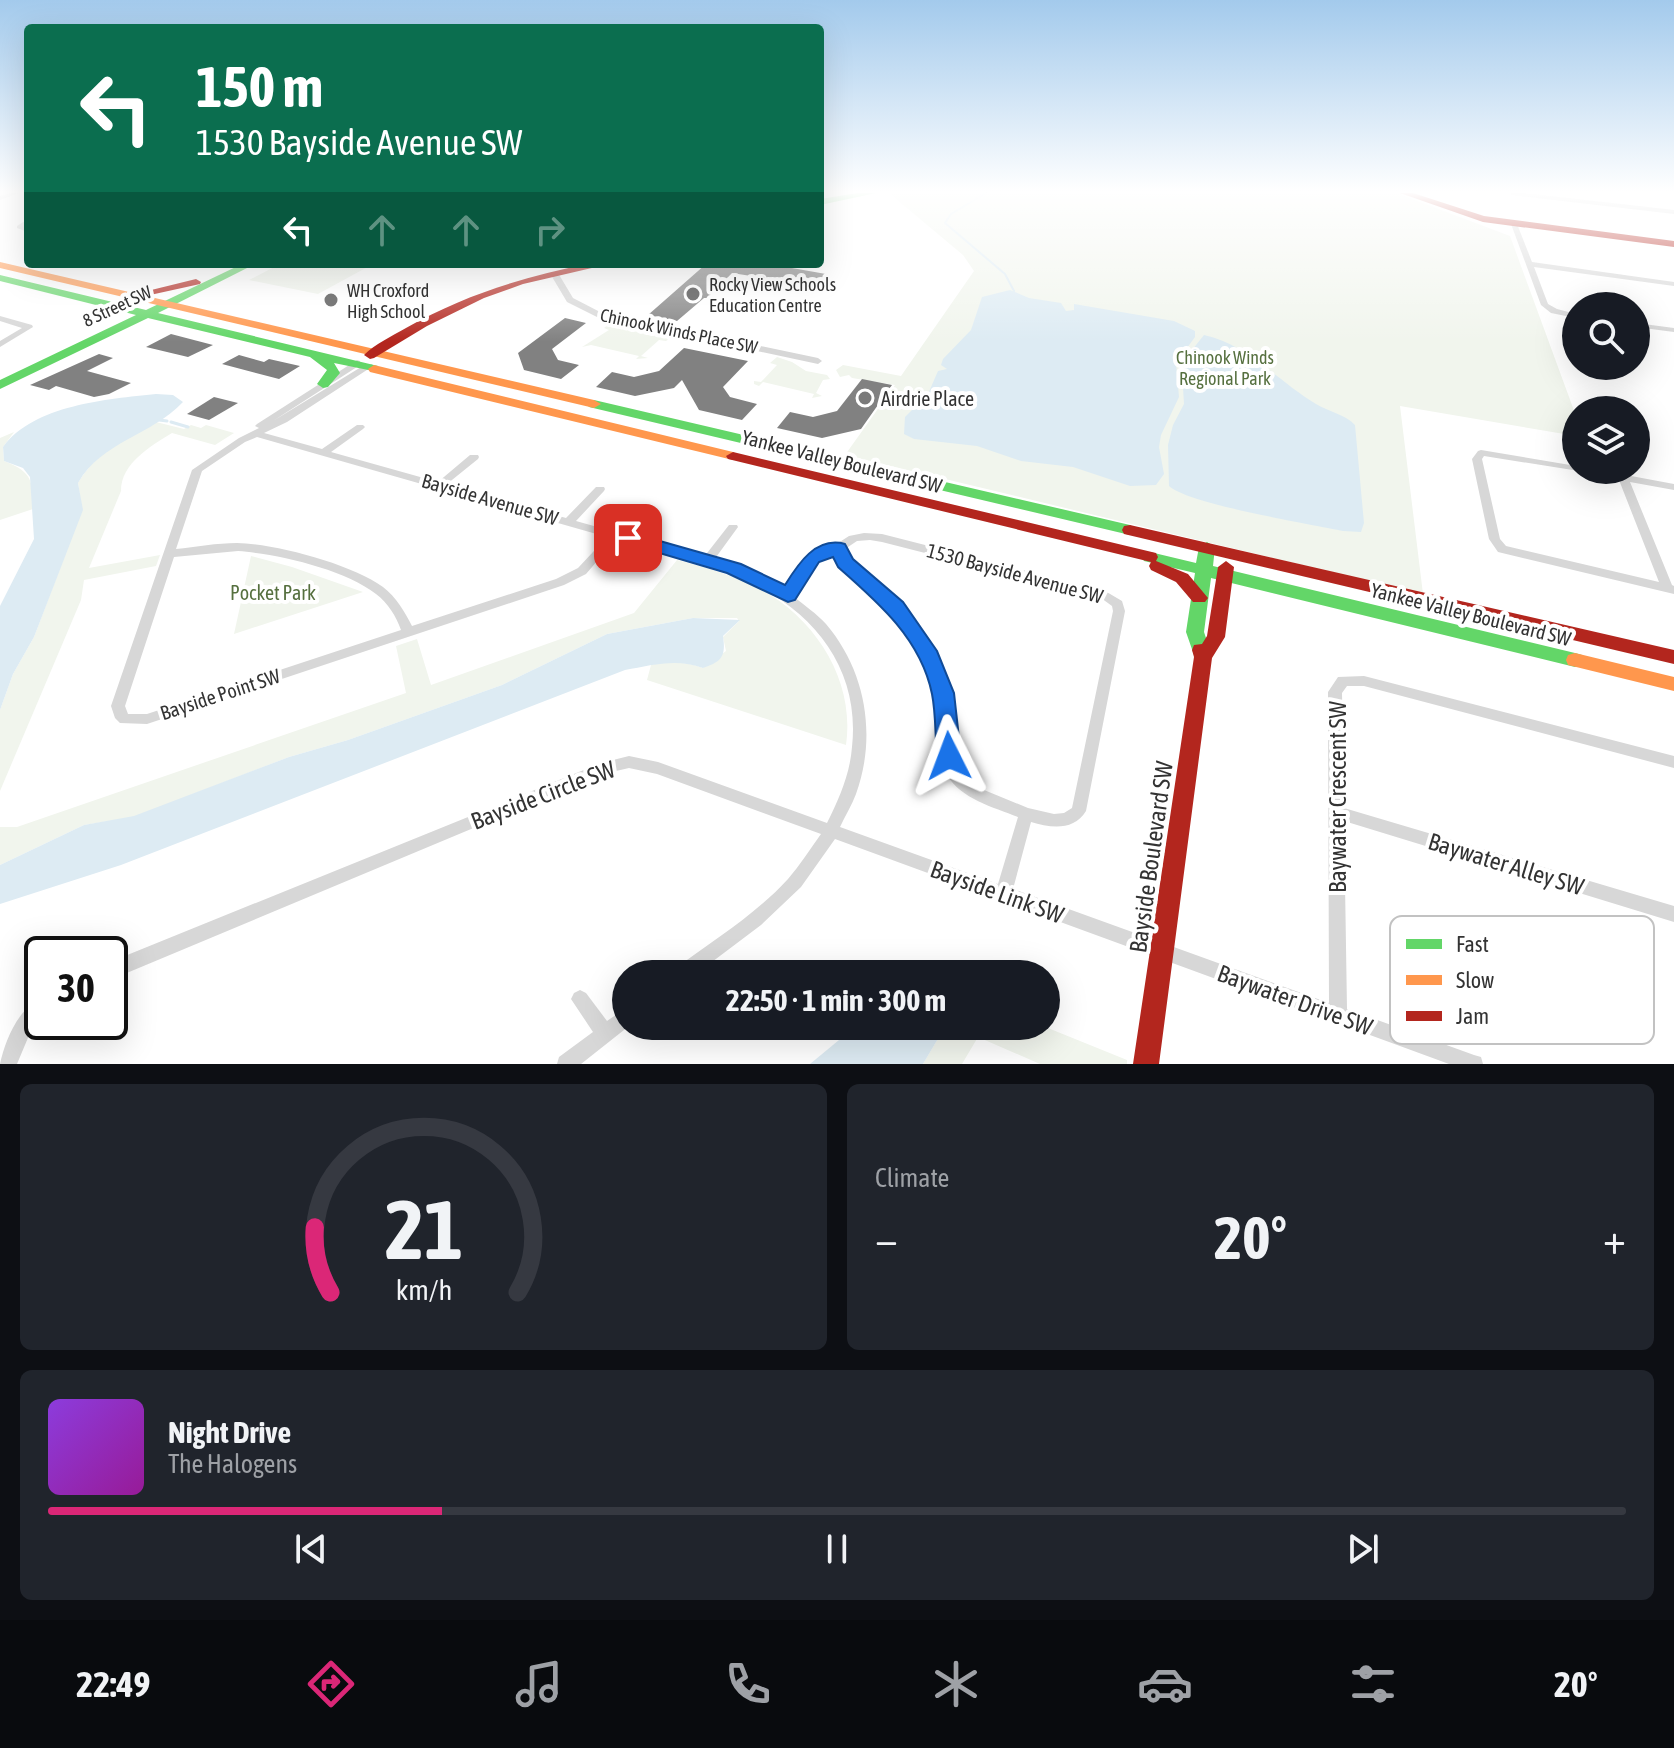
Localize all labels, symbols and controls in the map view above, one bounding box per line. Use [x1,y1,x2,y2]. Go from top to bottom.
text: 150 m [196,55,323,119]
icon: left [64,56,168,160]
text: 1530 Bayside Avenue SW [196,121,522,163]
icon: left [276,208,320,252]
icon: ahead [360,208,404,252]
icon: ahead [444,208,488,252]
icon: right [528,208,572,252]
place label: Rocky View Schools Education Centre [709,274,836,316]
place label: WH Croxford High School [347,280,429,322]
street label: 8 Street SW [79,281,155,331]
marker: Rocky View Schools Education Centre [684,285,702,303]
marker: WH Croxford High School [322,291,340,309]
map controls [1562,292,1650,484]
button: search [1562,292,1650,380]
street label: Chinook Winds Place SW [598,304,760,358]
park label: Chinook Winds Regional Park [1176,347,1274,389]
place label: Airdrie Place [881,387,974,410]
marker: Airdrie Place [856,389,874,407]
button: layers [1562,396,1650,484]
street label: Yankee Valley Boulevard SW [739,425,945,497]
street label: Bayside Avenue SW [419,469,561,530]
pin [594,504,662,572]
icon: arrive [606,516,650,560]
street label: 1530 Bayside Avenue SW [924,538,1106,608]
street label: Yankee Valley Boulevard SW [1368,578,1574,650]
park label: Pocket Park [230,581,316,604]
street label: Bayside Point SW [157,664,283,724]
street label: Baywater Crescent SW [1324,700,1351,893]
position arrow [907,714,991,798]
street label: Bayside Circle SW [467,755,619,835]
street label: Bayside Boulevard SW [1124,759,1178,954]
street label: Baywater Alley SW [1425,828,1588,901]
street label: Bayside Link SW [927,855,1068,929]
legend [1390,916,1654,1044]
text: Fast [1456,931,1489,957]
speed limit sign: 30 [24,936,128,1040]
street label: Baywater Drive SW [1214,959,1377,1041]
text: Slow [1456,967,1494,993]
text: 22:50 · 1 min · 300 m [726,983,946,1017]
text: Jam [1456,1003,1489,1029]
text: Climate [875,1163,949,1193]
text: 21 [384,1181,463,1277]
text: 20° [1214,1203,1287,1272]
text: − [875,1213,898,1263]
text: + [1603,1213,1626,1263]
text: km/h [395,1273,452,1306]
text: Night Drive [168,1415,291,1449]
text: The Halogens [168,1449,297,1479]
icon: previous [289,1527,333,1571]
icon: pause [815,1527,859,1571]
icon: next [1341,1527,1385,1571]
icon: directions [303,1656,359,1712]
icon: music [511,1656,567,1712]
icon: phone [720,1656,776,1712]
icon: climate [928,1656,984,1712]
icon: car [1137,1656,1193,1712]
icon: filters [1345,1656,1401,1712]
text: 22:49 [76,1663,150,1705]
text: 20° [1554,1663,1598,1705]

